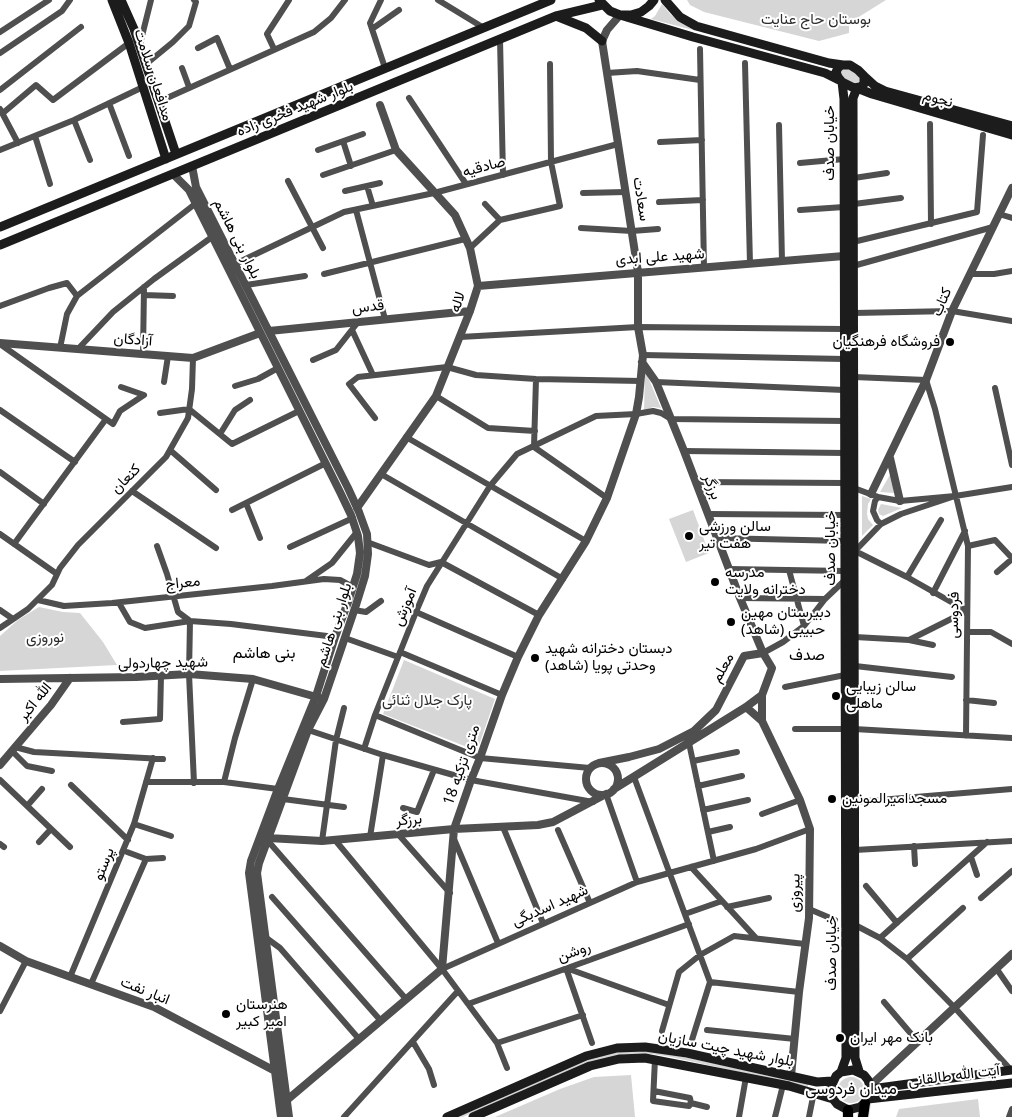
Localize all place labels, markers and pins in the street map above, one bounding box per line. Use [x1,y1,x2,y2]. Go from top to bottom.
place label: فروشگاه فرهنگیان [832,333,940,351]
marker: فروشگاه فرهنگیان [944,336,956,348]
place label: سالن ورزشی هفت تیر [699,518,771,553]
marker: سالن ورزشی هفت تیر [683,530,695,542]
place label: مدرسه دخترانه ولایت [725,564,806,599]
marker: مدرسه دخترانه ولایت [709,576,721,588]
place label: دبیرستان مهین حبیبی (شاهد) [741,604,831,639]
marker: دبیرستان مهین حبیبی (شاهد) [725,616,737,628]
place label: دبستان دخترانه شهید وحدتی پویا (شاهد) [545,640,673,675]
marker: دبستان دخترانه شهید وحدتی پویا (شاهد) [529,652,541,664]
place label: سالن زیبایی ماهلی [846,678,916,713]
marker: سالن زیبایی ماهلی [830,690,842,702]
place label: مسجدامیرالمونین [842,790,947,808]
marker: مسجدامیرالمونین [826,793,838,805]
place label: هنرستان امیر کبیر [236,996,288,1031]
marker: هنرستان امیر کبیر [220,1008,232,1020]
place label: بانک مهر ایران [850,1029,933,1047]
marker: بانک مهر ایران [834,1032,846,1044]

